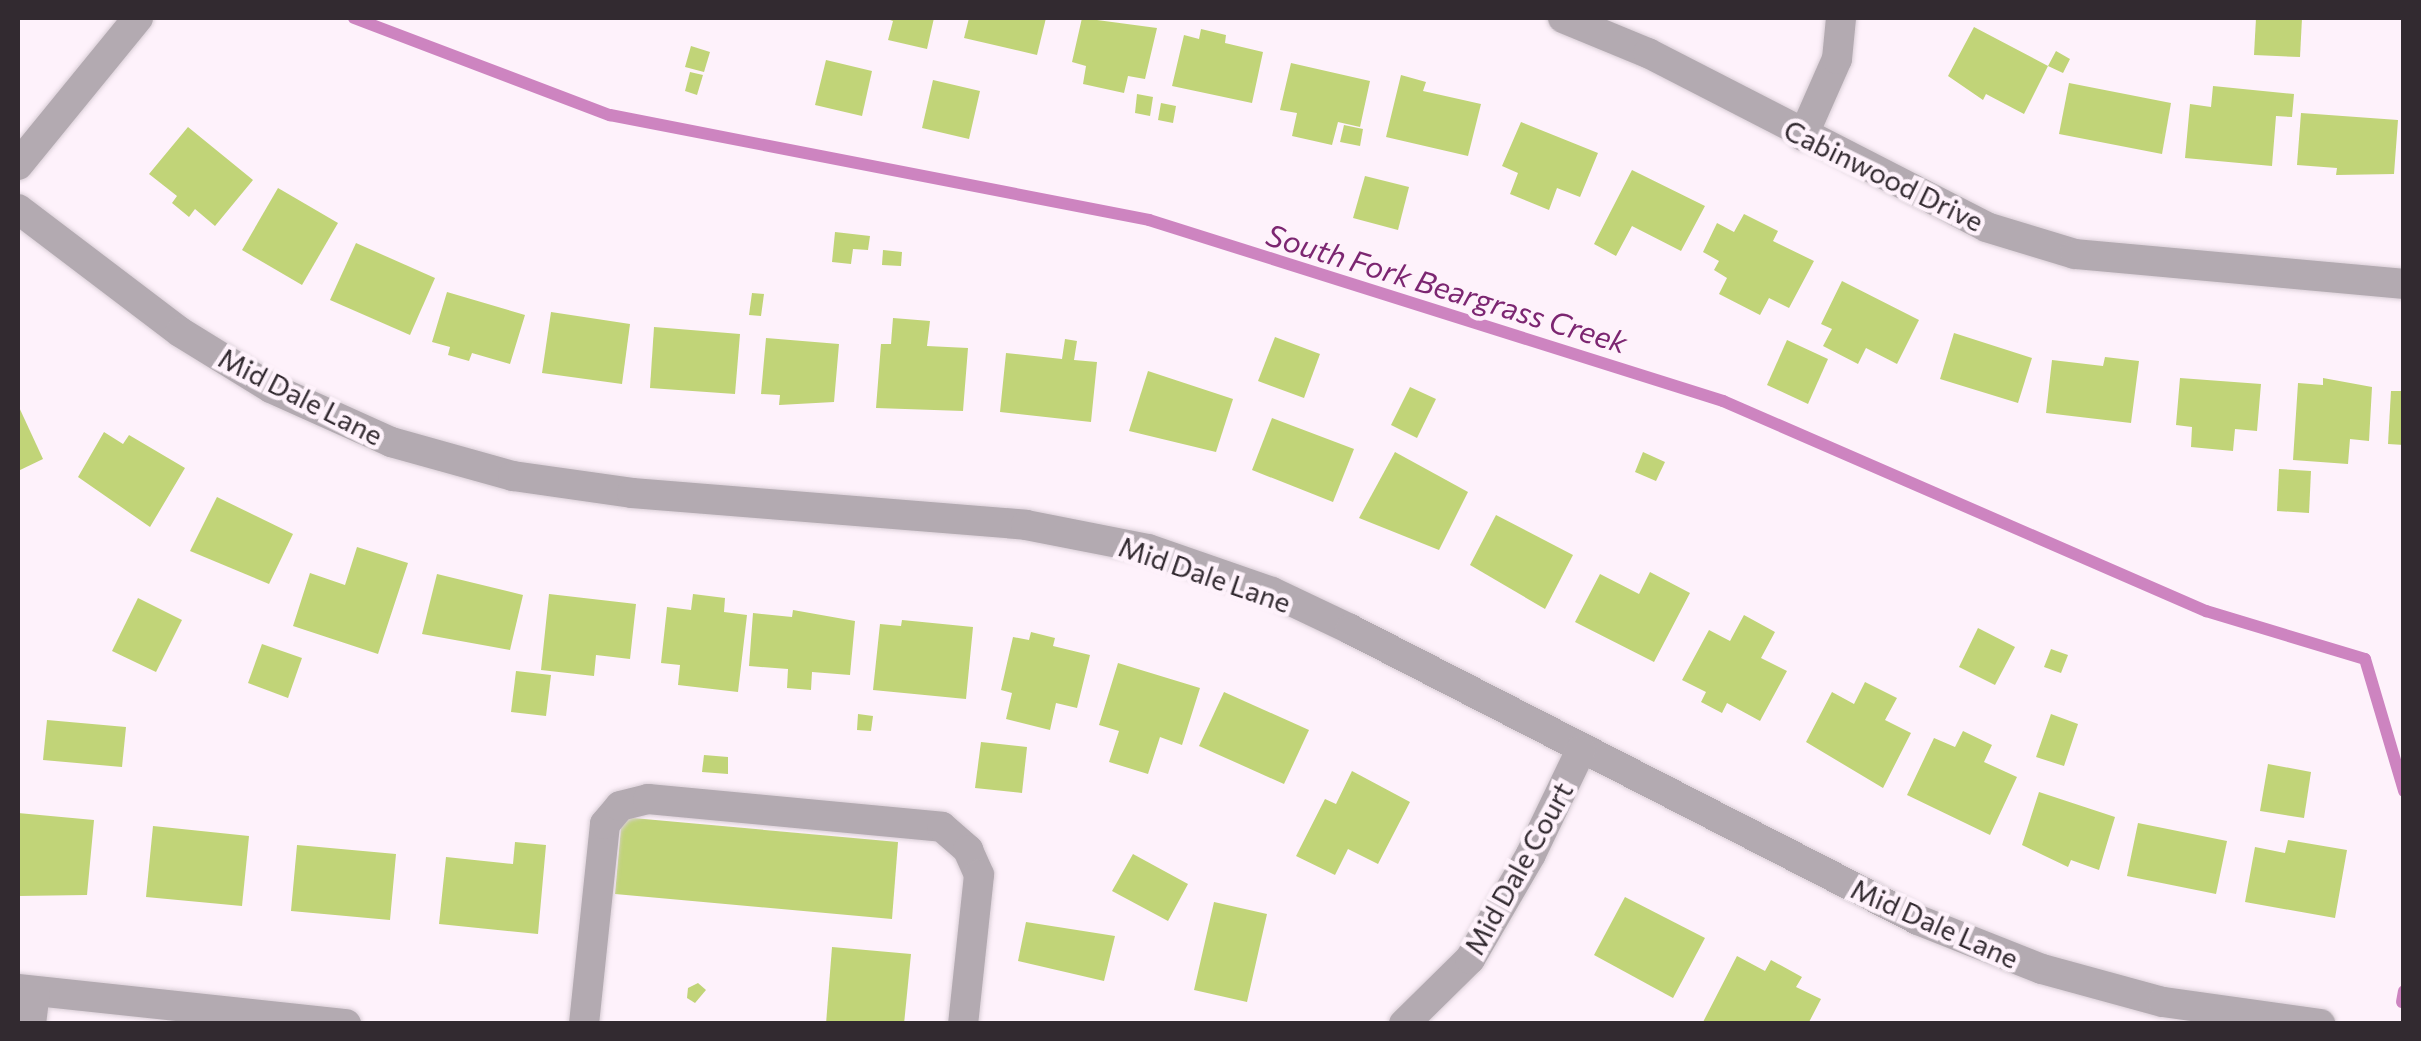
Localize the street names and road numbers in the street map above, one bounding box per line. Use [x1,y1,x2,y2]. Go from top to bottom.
street label: Cabinwood Drive [1779,112,1989,238]
street label: Mid Dale Lane [213,340,389,452]
street label: Mid Dale Lane [1115,529,1295,619]
street label: Mid Dale Court [1457,776,1579,960]
street label: Mid Dale Lane [1846,871,2024,975]

